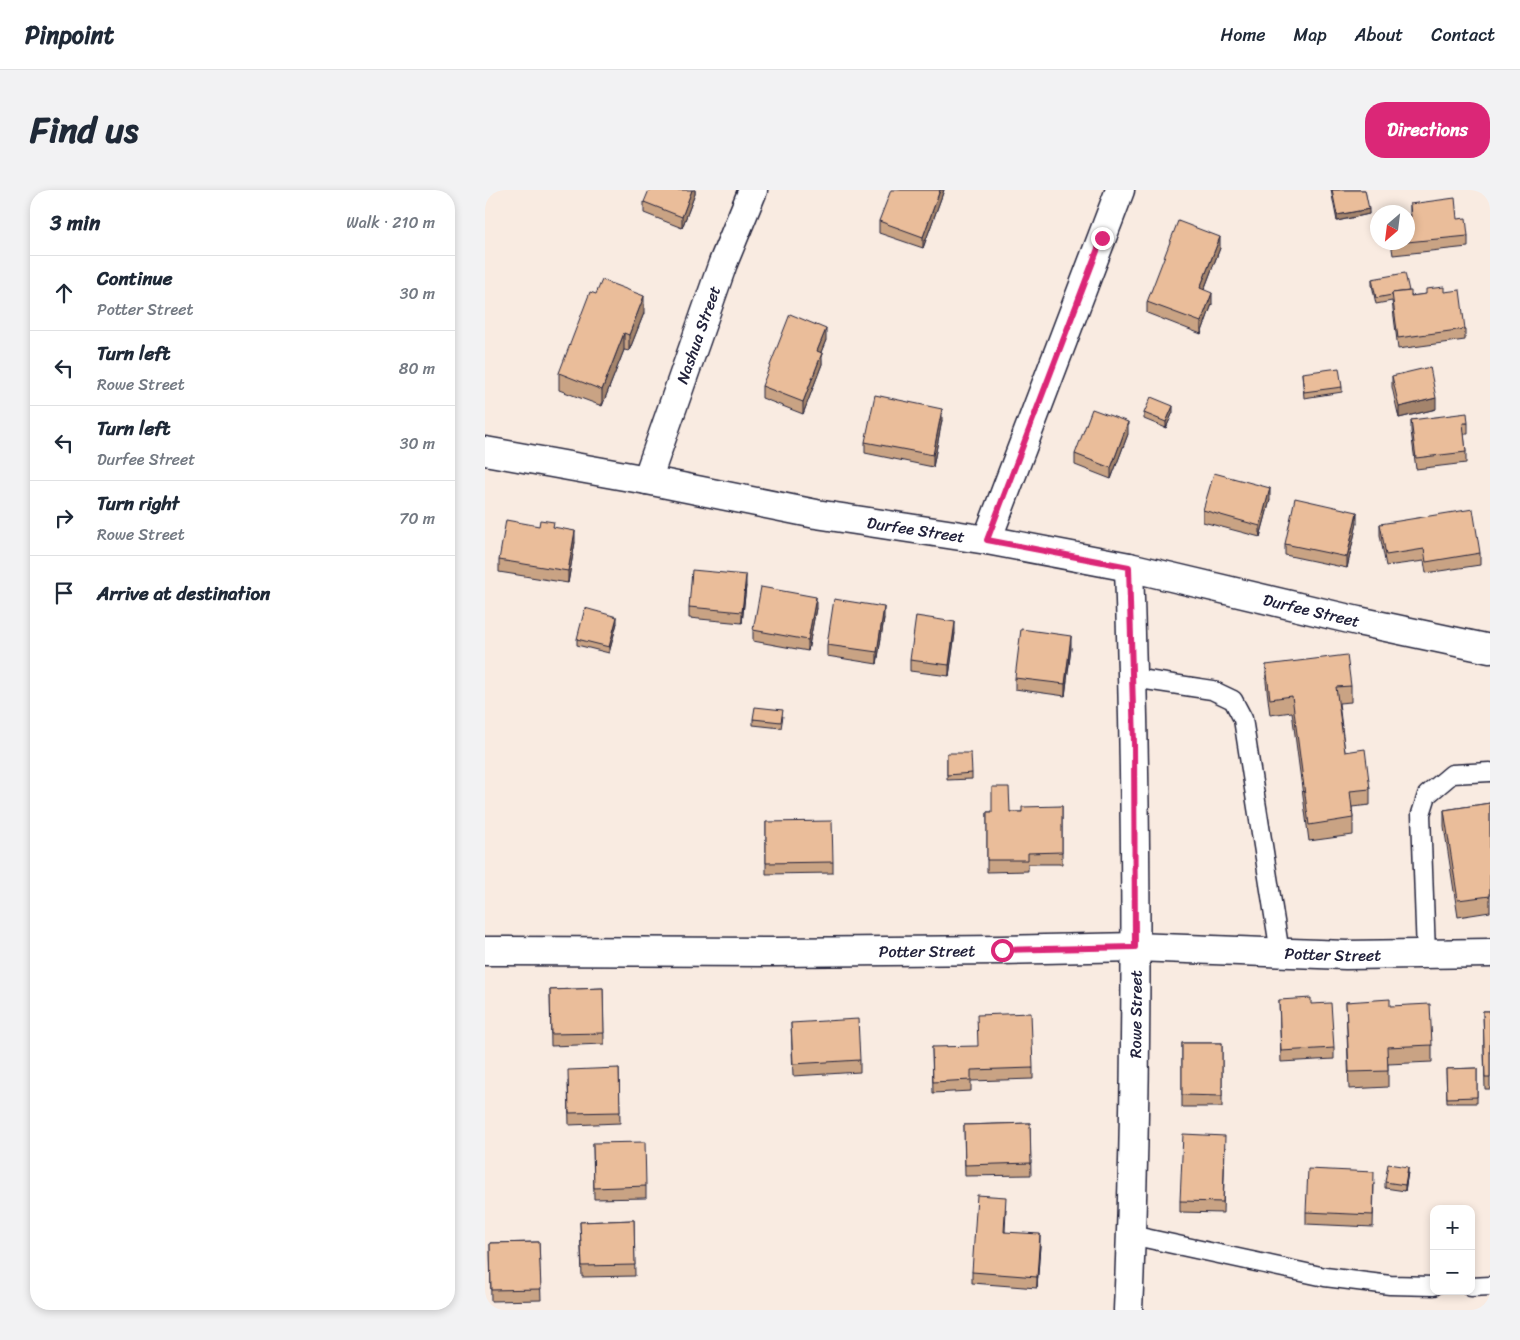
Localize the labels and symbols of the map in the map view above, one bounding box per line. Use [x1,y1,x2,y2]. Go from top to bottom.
north arrow [1370,205,1415,250]
route end [1091,227,1114,250]
street label: Nashua Street [668,282,729,388]
street label: Durfee Street [865,508,967,551]
street label: Durfee Street [1260,585,1363,636]
street label: Potter Street [879,936,975,966]
route start [991,939,1014,962]
street label: Potter Street [1284,939,1381,970]
street label: Rowe Street [1121,970,1151,1058]

